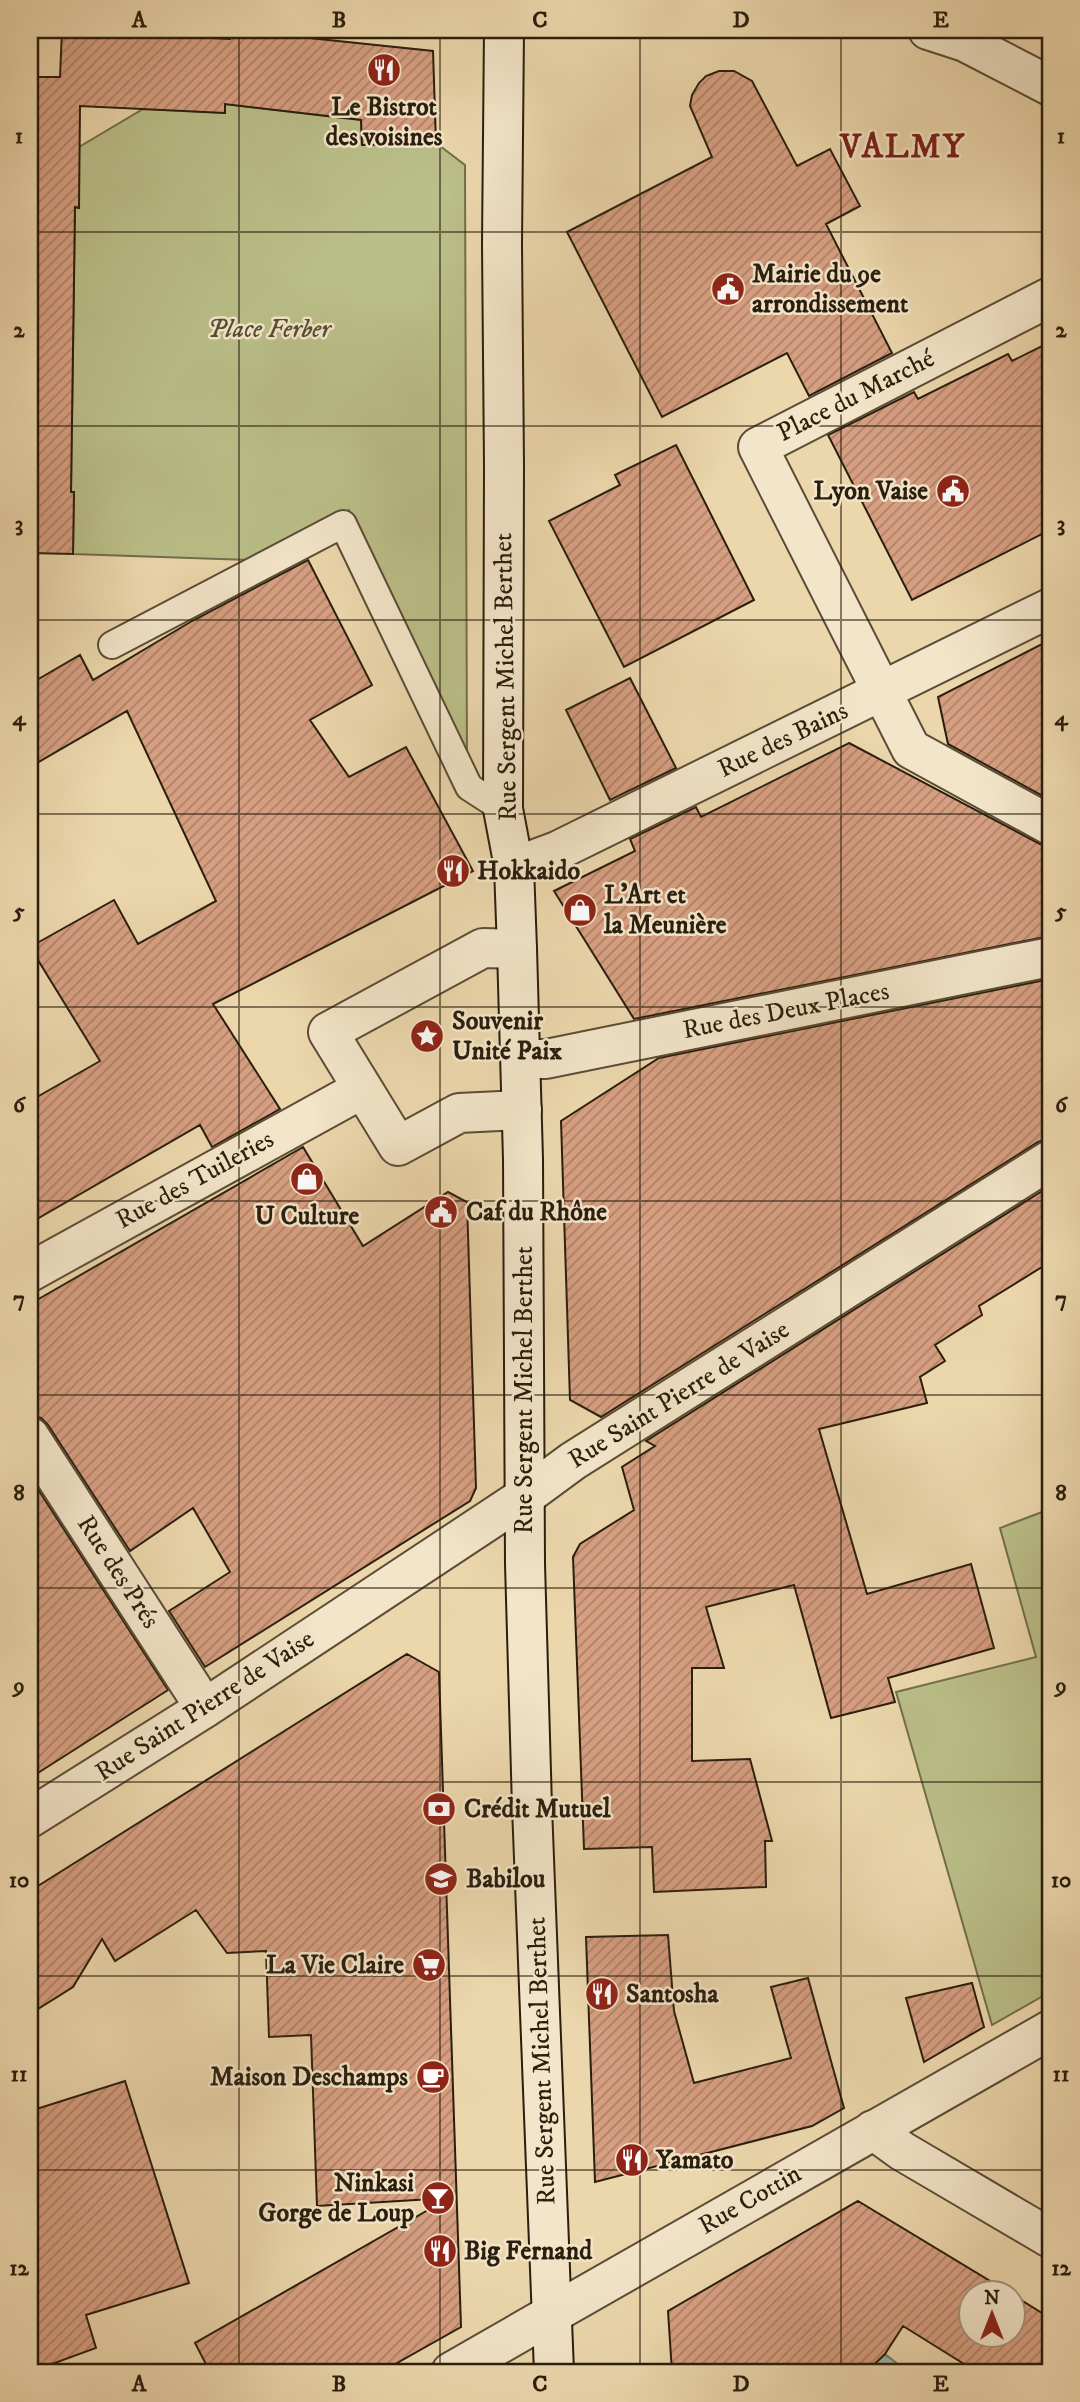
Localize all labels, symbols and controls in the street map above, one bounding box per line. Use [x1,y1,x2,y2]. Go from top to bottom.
text: A [131,6,148,35]
text: B [332,6,346,35]
text: C [532,6,548,35]
text: D [732,6,750,35]
text: E [933,6,949,35]
restaurant icon: Le Bistrot des voisines [365,51,403,89]
place label: Le Bistrot des voisines [326,91,443,154]
text: 1 [15,122,23,151]
text: 1 [1057,122,1065,151]
district label: VALMY [838,127,966,168]
place label: Mairie du 9e arrondissement [752,258,909,321]
public building icon: Mairie du 9e arrondissement [709,270,747,308]
park label: Place Ferber [208,313,332,346]
text: 2 [13,316,25,345]
text: 2 [1055,316,1067,345]
street label: Place du Marché [772,342,940,450]
public building icon: Lyon Vaise [934,472,972,510]
place label: Lyon Vaise [814,475,928,508]
text: 3 [15,510,23,539]
text: 3 [1057,510,1065,539]
street label: Rue Sergent Michel Berthet [487,533,525,821]
street label: Rue des Bains [713,694,853,786]
text: 4 [12,704,27,733]
text: 4 [1054,704,1069,733]
restaurant icon: Hokkaido [434,852,472,890]
place label: Hokkaido [477,855,580,888]
place label: L'Art et la Meunière [603,879,727,942]
shop icon: L'Art et la Meunière [561,891,599,929]
text: 5 [12,897,25,926]
text: 5 [1054,897,1067,926]
street label: Rue des Deux Places [680,975,892,1047]
place label: Souvenir Unité Paix [452,1005,562,1068]
place icon: Souvenir Unité Paix [408,1017,446,1055]
text: 6 [13,1091,27,1120]
text: 6 [1055,1091,1069,1120]
street label: Rue des Tuileries [110,1123,280,1237]
shop icon: U Culture [288,1160,326,1198]
public building icon: Caf du Rhône [422,1193,460,1231]
place label: Caf du Rhône [466,1196,607,1229]
place label: U Culture [255,1200,360,1233]
street label: Rue Sergent Michel Berthet [508,1246,541,1534]
text: 7 [13,1285,25,1314]
text: 7 [1055,1285,1067,1314]
street label: Rue Saint Pierre de Vaise [562,1314,796,1476]
text: 8 [13,1479,25,1508]
text: 8 [1055,1479,1067,1508]
street label: Rue des Prés [69,1509,167,1635]
street label: Rue Saint Pierre de Vaise [89,1623,321,1789]
text: 9 [11,1672,25,1701]
text: 9 [1053,1672,1067,1701]
bank icon: Crédit Mutuel [420,1790,458,1828]
place label: Crédit Mutuel [464,1793,612,1826]
school or university icon: Babilou [422,1860,460,1898]
place label: Babilou [466,1863,546,1896]
text: 10 [9,1866,29,1895]
text: 10 [1051,1866,1071,1895]
street label: Rue Sergent Michel Berthet [520,1916,564,2206]
supermarket icon: La Vie Claire [410,1946,448,1984]
place label: La Vie Claire [266,1949,404,1982]
restaurant icon: Santosha [583,1975,621,2013]
place label: Santosha [626,1978,719,2011]
cafe icon: Maison Deschamps [414,2058,452,2096]
text: 11 [11,2060,27,2089]
text: 11 [1053,2060,1069,2089]
place label: Maison Deschamps [210,2061,408,2094]
restaurant icon: Yamato [613,2141,651,2179]
place label: Yamato [655,2144,734,2177]
street label: Rue Cottin [693,2157,808,2243]
place label: Ninkasi Gorge de Loup [258,2167,414,2230]
bar icon: Ninkasi Gorge de Loup [419,2179,457,2217]
restaurant icon: Big Fernand [421,2232,459,2270]
place label: Big Fernand [464,2235,593,2268]
text: 12 [9,2254,30,2283]
text: 12 [1051,2254,1072,2283]
north arrow [958,2280,1028,2350]
text: N [984,2287,1000,2310]
text: A [131,2370,148,2399]
text: B [332,2370,346,2399]
text: C [532,2370,548,2399]
text: D [732,2370,750,2399]
text: E [933,2370,949,2399]

